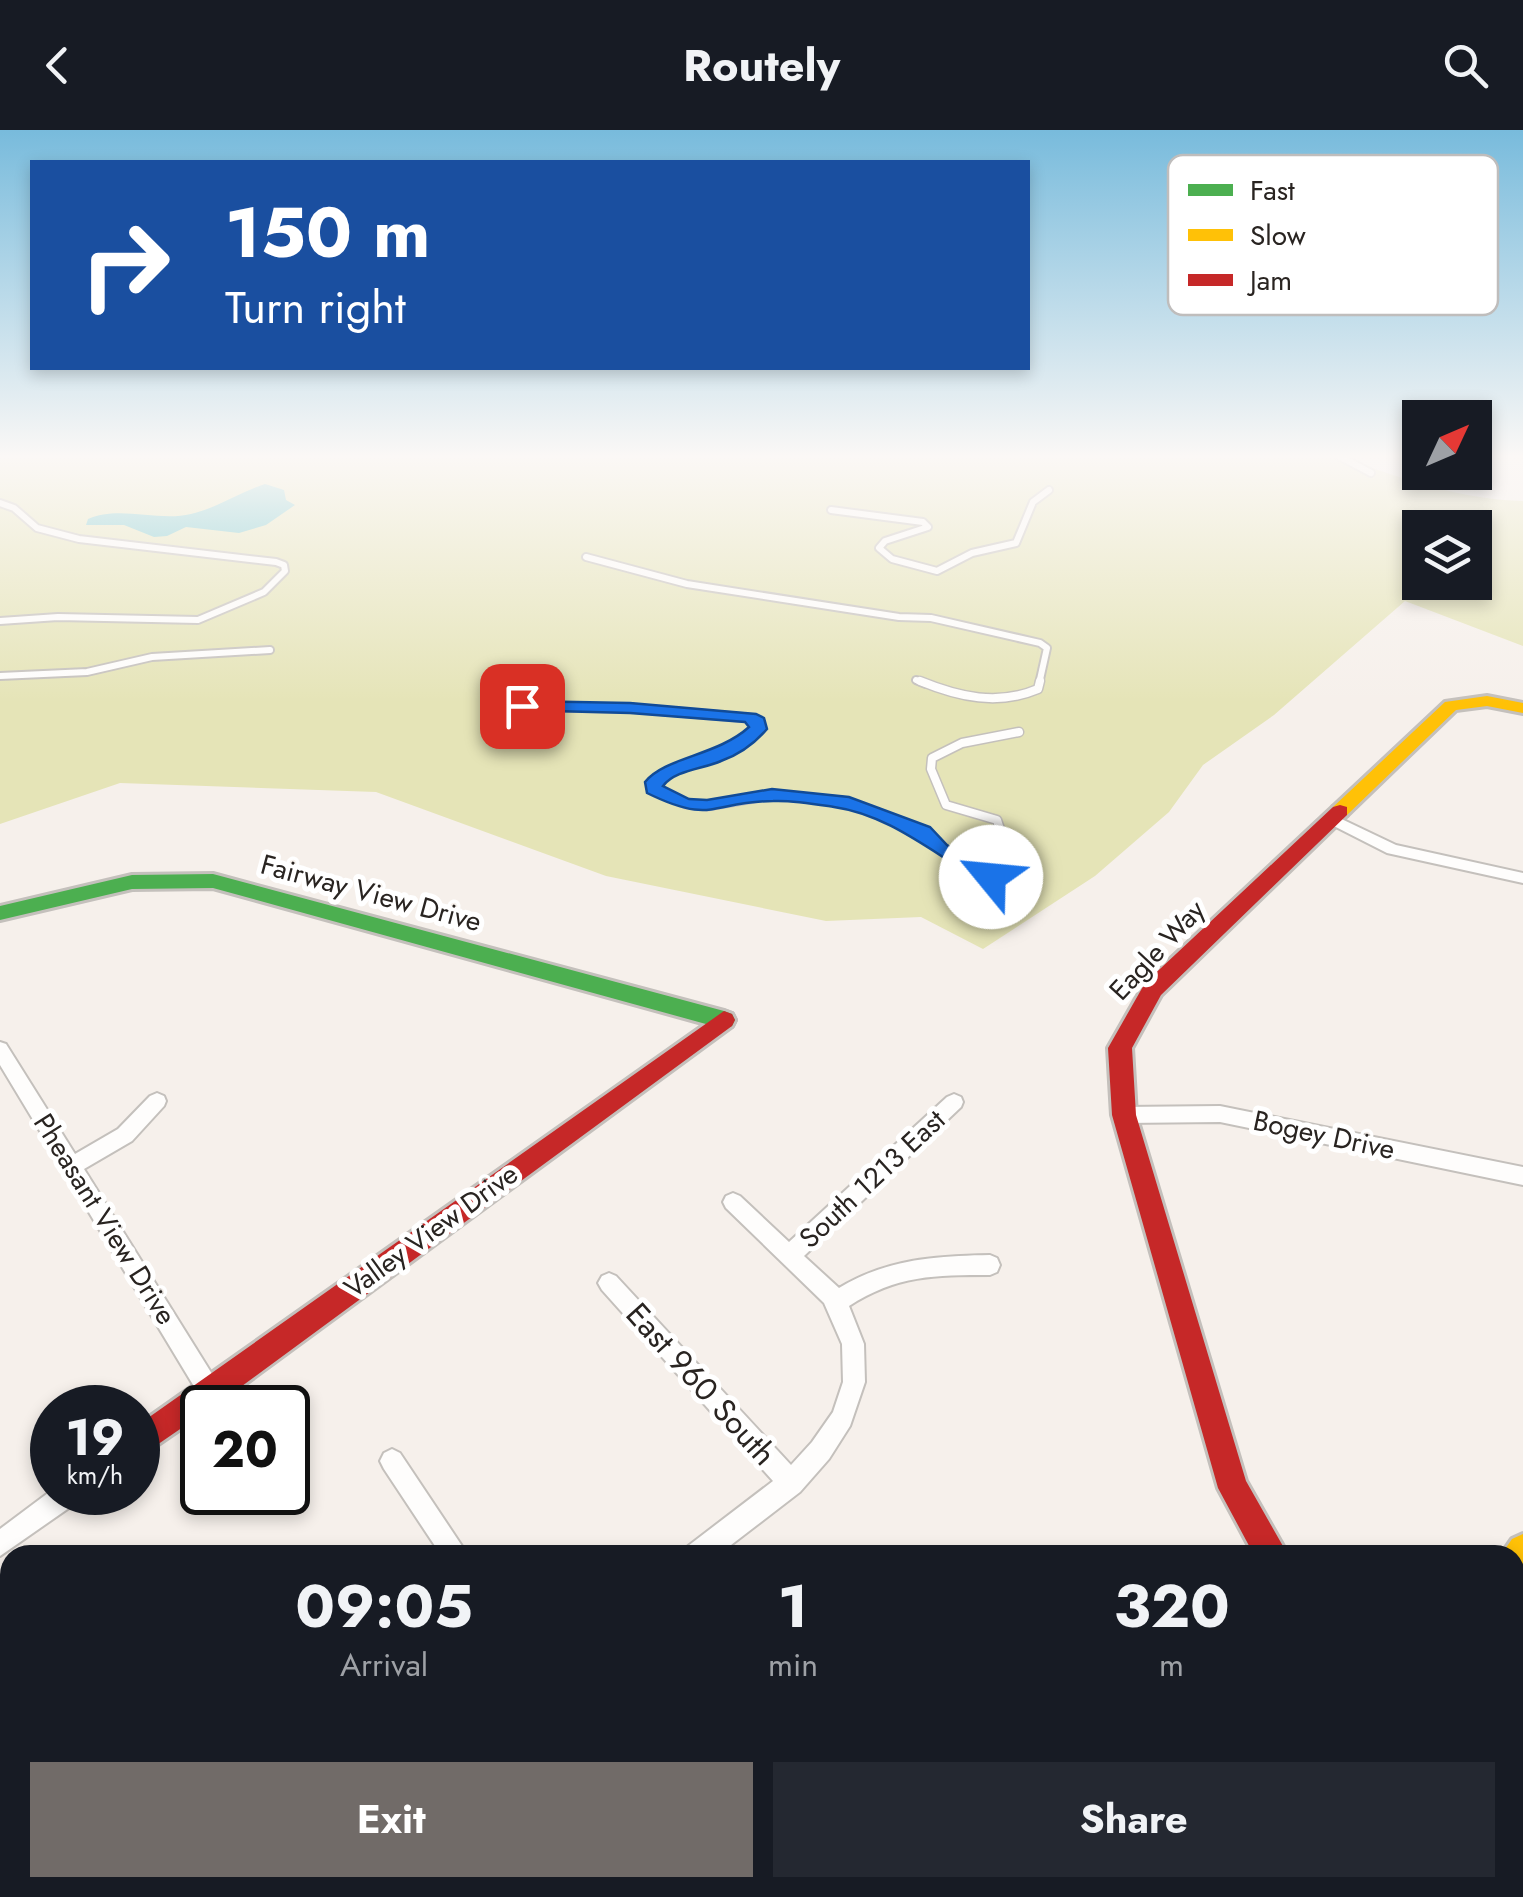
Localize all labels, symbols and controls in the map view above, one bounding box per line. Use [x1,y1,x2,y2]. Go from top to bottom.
text: Routely [683,33,840,98]
icon: back [30,38,85,93]
icon: search [1438,38,1493,93]
legend [1168,155,1498,315]
text: Fast [1250,170,1295,211]
text: 150 m [225,182,431,283]
icon: right [60,200,190,330]
text: Slow [1250,215,1306,256]
text: Jam [1246,260,1292,301]
text: Turn right [225,275,406,340]
north arrow [1402,400,1492,490]
map controls [1402,400,1492,600]
button: layers [1402,510,1492,600]
pin [480,664,565,749]
icon: arrive [495,679,550,734]
position arrow [939,825,1043,929]
street label: Fairway View Drive [256,844,486,942]
street label: Eagle Way [1099,890,1215,1010]
street label: South 1213 East [790,1100,955,1258]
street label: Bogey Drive [1249,1100,1399,1170]
street label: Pheasant View Drive [24,1106,186,1332]
street label: Valley View Drive [336,1154,526,1308]
street label: East 960 South [615,1292,787,1476]
speed limit sign: 20 [180,1385,310,1515]
text: 19 [66,1401,124,1474]
text: km/h [67,1457,123,1493]
text: 09:05 [295,1563,473,1650]
text: 1 [778,1563,808,1650]
text: 320 [1113,1563,1230,1650]
text: Arrival [340,1642,428,1688]
text: min [768,1642,818,1688]
text: m [1159,1642,1184,1688]
button: Exit [30,1762,753,1877]
button: Share [773,1762,1495,1877]

